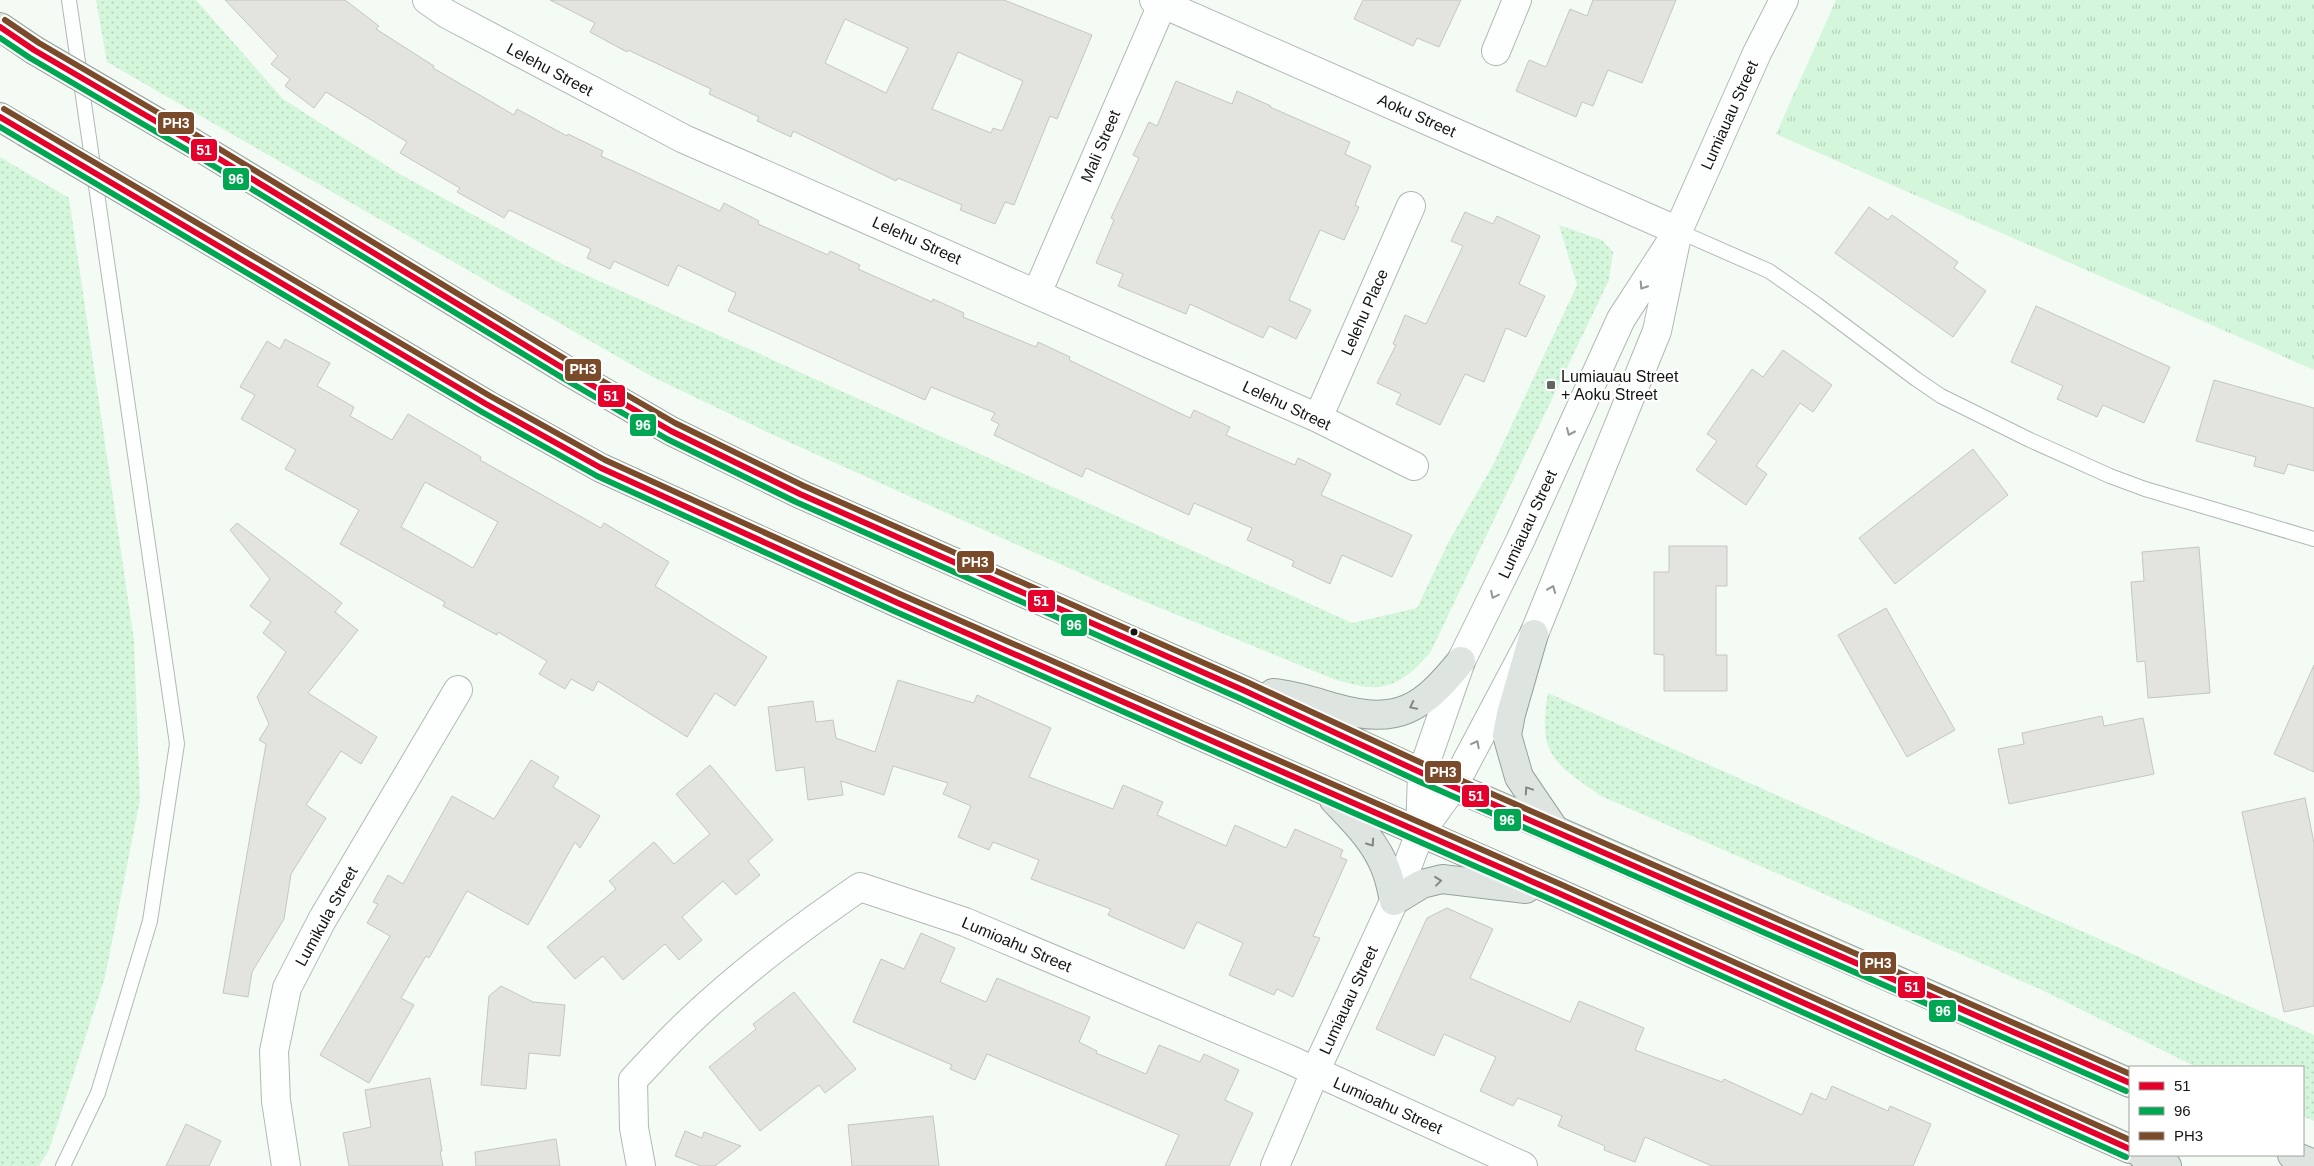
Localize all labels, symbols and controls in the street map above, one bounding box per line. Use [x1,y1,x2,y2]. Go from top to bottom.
street label: Lelehu Street [504,40,596,100]
street label: Lumiauau Street [1698,58,1761,172]
street label: Aoku Street [1375,91,1459,140]
street label: Mali Street [1078,107,1123,185]
line badge: PH3 [157,111,195,135]
text: PH3 [162,115,190,131]
line badge: 51 [190,138,218,162]
text: 51 [196,142,212,158]
line badge: 96 [222,167,250,191]
text: 96 [228,171,244,187]
street label: Lelehu Street [870,213,964,268]
street label: Lelehu Place [1338,266,1391,358]
one-way arrow [1639,281,1649,290]
line badge: PH3 [564,358,602,382]
text: PH3 [569,361,597,377]
place label: Lumiauau Street + Aoku Street [1561,368,1679,403]
street label: Lelehu Street [1240,378,1334,434]
marker: Lumiauau Street + Aoku Street [1545,379,1557,391]
line badge: 51 [597,384,626,408]
text: 51 [603,388,619,404]
line badge: 96 [629,413,657,437]
text: 96 [635,417,651,433]
one-way arrow [1566,427,1577,436]
street label: Lumiauau Street [1495,467,1560,581]
line badge: PH3 [956,550,995,574]
text: PH3 [961,554,989,570]
one-way arrow [1547,585,1557,593]
line badge: 51 [1027,589,1056,613]
one-way arrow [1490,589,1500,598]
text: 51 [1033,593,1049,609]
line badge: 96 [1060,613,1088,637]
text: 96 [1066,617,1082,633]
unlabelled marker [1129,627,1139,637]
one-way arrow [1409,700,1418,710]
one-way arrow [1470,740,1480,749]
line badge: PH3 [1424,760,1462,784]
text: PH3 [1429,764,1457,780]
line badge: 51 [1461,784,1490,808]
one-way arrow [1525,786,1534,795]
text: 51 [1468,788,1484,804]
line badge: 96 [1493,808,1522,832]
text: 96 [1499,812,1515,828]
one-way arrow [1365,837,1374,847]
street label: Lumikula Street [292,863,361,969]
one-way arrow [1433,876,1442,886]
street label: Lumioahu Street [959,914,1075,975]
street label: Lumiauau Street [1316,943,1381,1057]
line badge: PH3 [1859,951,1897,975]
text: PH3 [1864,955,1892,971]
line badge: 51 [1897,975,1926,999]
text: 51 [1904,979,1920,995]
line badge: 96 [1928,999,1957,1023]
text: 96 [1935,1003,1951,1019]
legend [2129,1066,2304,1156]
street label: Lumioahu Street [1331,1074,1445,1137]
text: 51 [2174,1077,2191,1094]
text: 96 [2174,1102,2191,1119]
text: PH3 [2174,1127,2203,1144]

